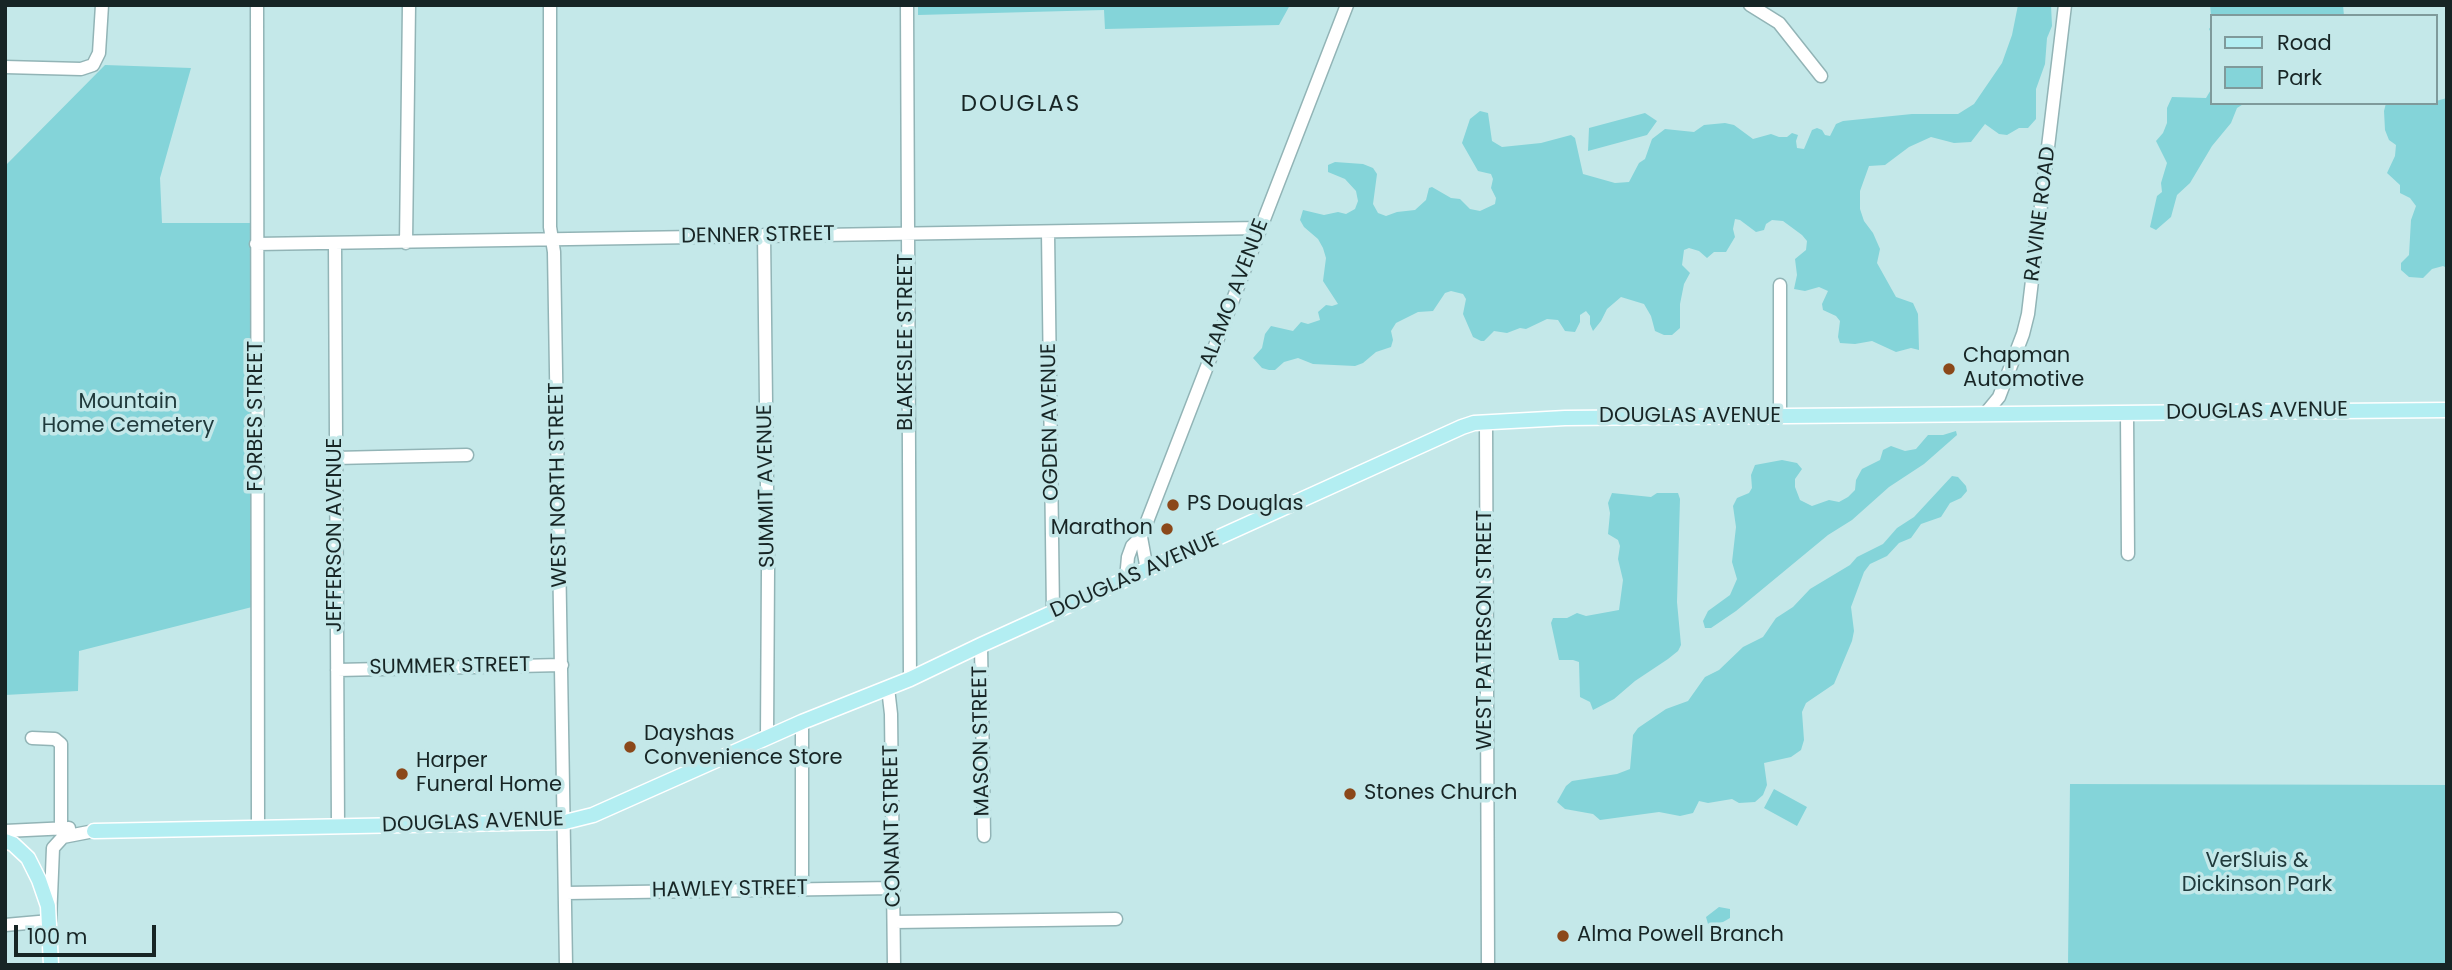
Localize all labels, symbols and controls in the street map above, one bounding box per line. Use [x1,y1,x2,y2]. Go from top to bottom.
legend [2210,14,2438,105]
text: Road [2277,28,2332,57]
text: Park [2277,63,2322,92]
district label: DOUGLAS [962,91,1080,119]
street label: RAVINE ROAD [2020,145,2062,283]
street label: ALAMO AVENUE [1195,215,1275,371]
street label: DENNER STREET [681,222,835,250]
street label: BLAKESLEE STREET [894,253,920,431]
street label: FORBES STREET [244,341,270,491]
street label: OGDEN AVENUE [1037,343,1065,501]
place label: Chapman Automotive [1963,344,2084,394]
marker: Chapman Automotive [1941,361,1957,377]
street label: WEST NORTH STREET [545,382,573,588]
park label: Mountain Home Cemetery [42,390,214,440]
street label: DOUGLAS AVENUE [2166,398,2348,426]
street label: SUMMIT AVENUE [753,404,781,568]
street label: DOUGLAS AVENUE [1599,404,1781,430]
street label: JEFFERSON AVENUE [323,438,349,632]
place label: PS Douglas [1187,492,1303,518]
marker: PS Douglas [1165,497,1181,513]
street label: WEST PATERSON STREET [1473,510,1499,750]
place label: Marathon [1051,516,1153,542]
marker: Marathon [1159,521,1175,537]
street label: DOUGLAS AVENUE [1047,528,1223,624]
street label: SUMMER STREET [369,653,531,681]
street label: MASON STREET [968,665,996,817]
place label: Dayshas Convenience Store [644,722,843,772]
marker: Dayshas Convenience Store [622,739,638,755]
street label: CONANT STREET [879,744,907,908]
place label: Harper Funeral Home [416,749,562,799]
marker: Harper Funeral Home [394,766,410,782]
place label: Stones Church [1364,781,1518,807]
marker: Stones Church [1342,786,1358,802]
street label: DOUGLAS AVENUE [382,807,564,839]
park label: VerSluis & Dickinson Park [2182,849,2332,899]
street label: HAWLEY STREET [652,876,808,904]
scale bar [18,911,159,955]
text: 100 m [27,922,87,951]
place label: Alma Powell Branch [1577,923,1784,949]
marker: Alma Powell Branch [1555,928,1571,944]

